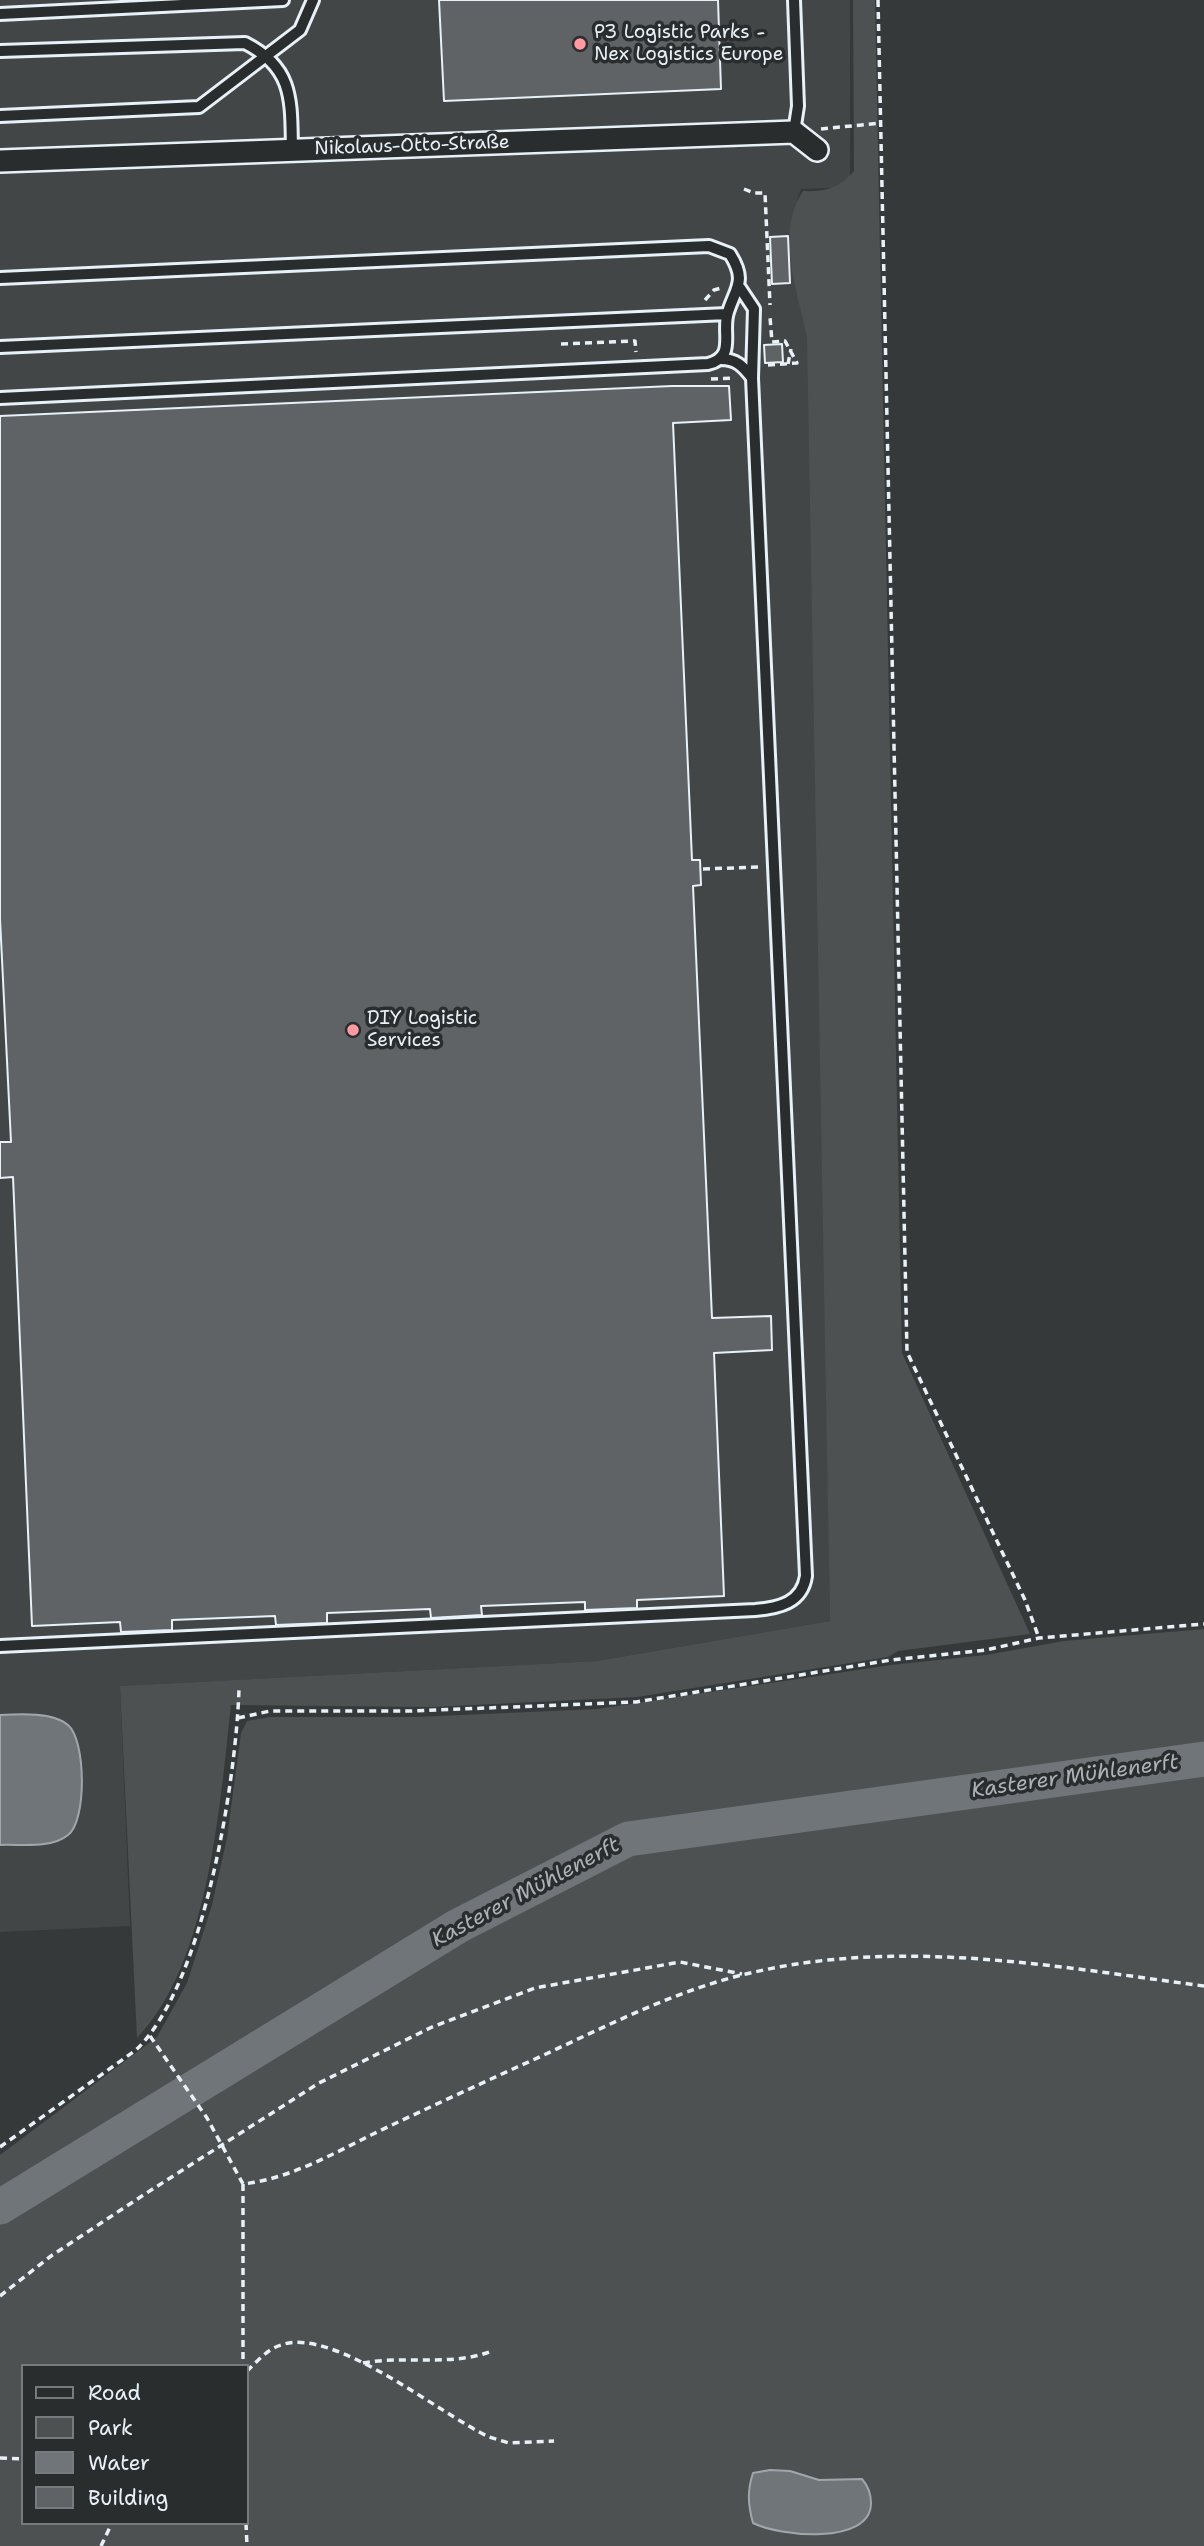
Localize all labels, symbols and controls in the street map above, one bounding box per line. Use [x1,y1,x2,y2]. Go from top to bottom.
place label: P3 Logistic Parks - Nex Logistics Europe [594,22,783,66]
marker: P3 Logistic Parks - Nex Logistics Europe [572,36,588,52]
street label: Nikolaus-Otto-Straße [314,131,510,161]
place label: DIY Logistic Services [367,1008,477,1052]
marker: DIY Logistic Services [345,1022,361,1038]
water label: Kasterer Mühlenerft [970,1750,1180,1804]
water label: Kasterer Mühlenerft [428,1833,624,1953]
legend [21,2364,248,2525]
text: Road [88,2379,141,2407]
text: Park [88,2414,133,2442]
text: Water [88,2449,150,2477]
text: Building [88,2484,168,2512]

